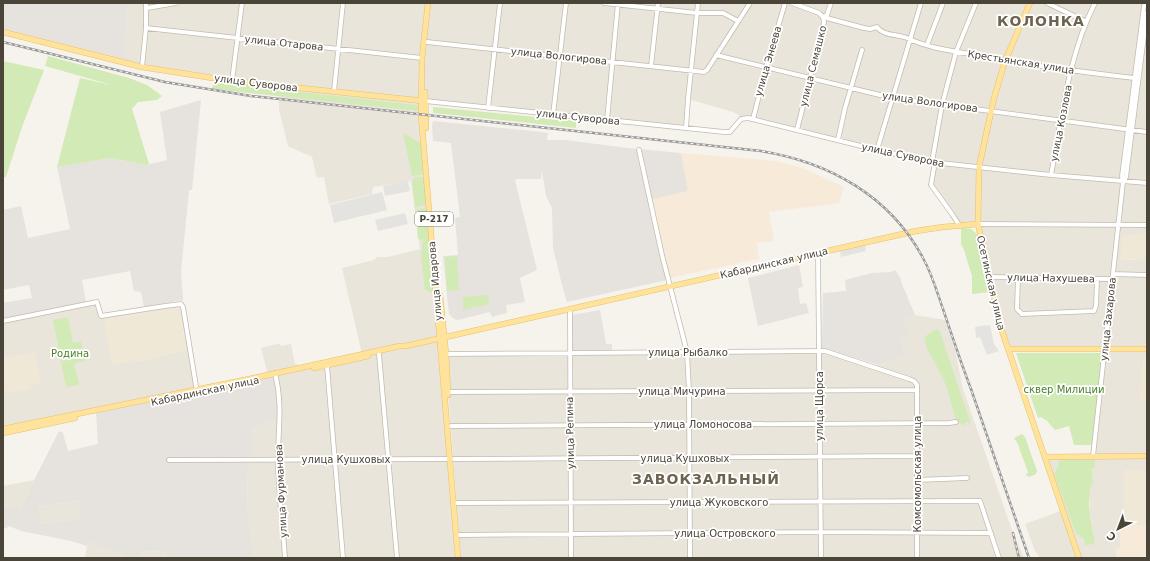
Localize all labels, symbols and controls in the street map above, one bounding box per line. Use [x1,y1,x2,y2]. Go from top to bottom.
district label: КОЛОНКА [997,13,1085,29]
street label: улица Семашко [798,24,828,108]
street label: улица Энеева [753,25,783,97]
street label: улица Отарова [244,33,324,53]
street label: улица Вологирова [510,45,608,67]
street label: Крестьянская улица [967,48,1075,76]
street label: улица Суворова [213,72,299,94]
street label: улица Козлова [1048,84,1074,162]
street label: улица Вологирова [881,90,979,114]
street label: улица Суворова [535,107,621,127]
street label: улица Суворова [861,141,945,169]
road number: Р-217 [415,212,453,226]
street label: Осетинская улица [975,235,1007,331]
street label: улица Идарова [426,241,444,321]
street label: Кабардинская улица [719,245,829,281]
street label: улица Нахушева [1007,272,1095,284]
street label: улица Захарова [1098,277,1118,361]
street label: улица Рыбалко [648,347,728,358]
park label: Родина [51,348,89,359]
street label: улица Щорса [814,371,825,441]
street label: Кабардинская улица [150,374,260,408]
park label: сквер Милиции [1024,384,1104,395]
street label: улица Мичурина [638,386,726,397]
street label: улица Репина [564,397,576,469]
street label: Комсомольская улица [912,416,923,532]
street label: улица Ломоносова [654,419,752,430]
street label: улица Фурманова [273,444,289,538]
street label: улица Кушховых [641,453,729,464]
street label: улица Кушховых [302,454,390,465]
district label: ЗАВОКЗАЛЬНЫЙ [632,471,780,487]
street label: улица Жуковского [670,497,768,508]
north arrow [1098,509,1138,549]
street label: улица Островского [674,528,776,539]
text: С [1104,529,1119,544]

